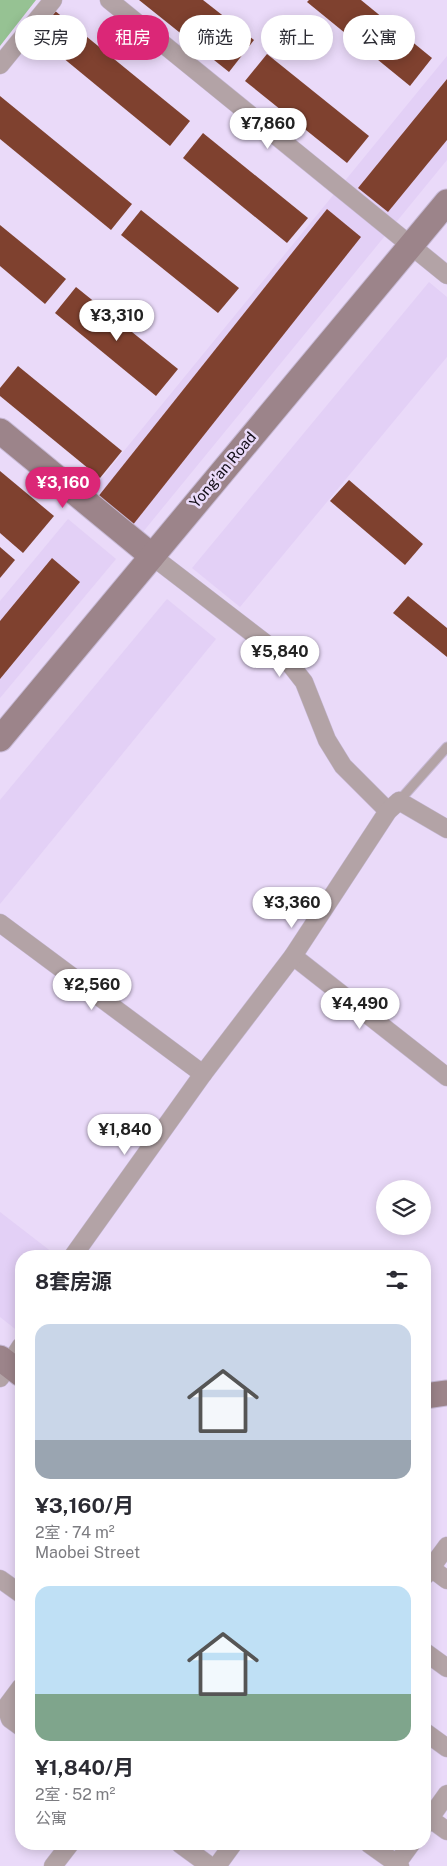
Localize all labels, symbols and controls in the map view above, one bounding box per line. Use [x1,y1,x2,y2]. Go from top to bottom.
chip: 买房 [15,15,87,60]
chip: 租房 [97,15,169,60]
chip: 筛选 [179,15,251,60]
chip: 新上 [261,15,333,60]
chip: 公寓 [343,15,415,60]
pin: ¥7,860 [227,108,309,150]
text: ¥7,860 [241,114,295,133]
pin: ¥3,310 [76,300,158,342]
text: ¥3,310 [90,306,144,325]
street label: Yong'an Road [186,428,259,511]
pin: ¥3,160 [22,466,104,509]
text: ¥3,160 [36,473,90,492]
pin: ¥5,840 [239,636,321,678]
text: ¥5,840 [251,642,309,661]
pin: ¥3,360 [251,886,333,929]
text: ¥3,360 [263,893,321,912]
pin: ¥2,560 [51,968,133,1011]
text: ¥2,560 [64,975,120,994]
pin: ¥4,490 [319,988,401,1030]
text: ¥4,490 [332,994,388,1013]
pin: ¥1,840 [84,1114,166,1156]
text: ¥1,840 [98,1120,152,1139]
map controls [376,1180,431,1235]
button: layers [376,1180,431,1235]
icon: filters [383,1266,411,1294]
text: 8套房源 [35,1269,112,1294]
icon: home [178,1356,268,1446]
text: ¥3,160/月 [35,1493,134,1518]
text: 2室 · 74 m² [35,1523,115,1542]
text: Maobei Street [35,1543,140,1562]
icon: home [178,1619,268,1709]
text: ¥1,840/月 [35,1755,134,1780]
text: 2室 · 52 m² [35,1785,115,1804]
text: 公寓 [35,1809,67,1828]

